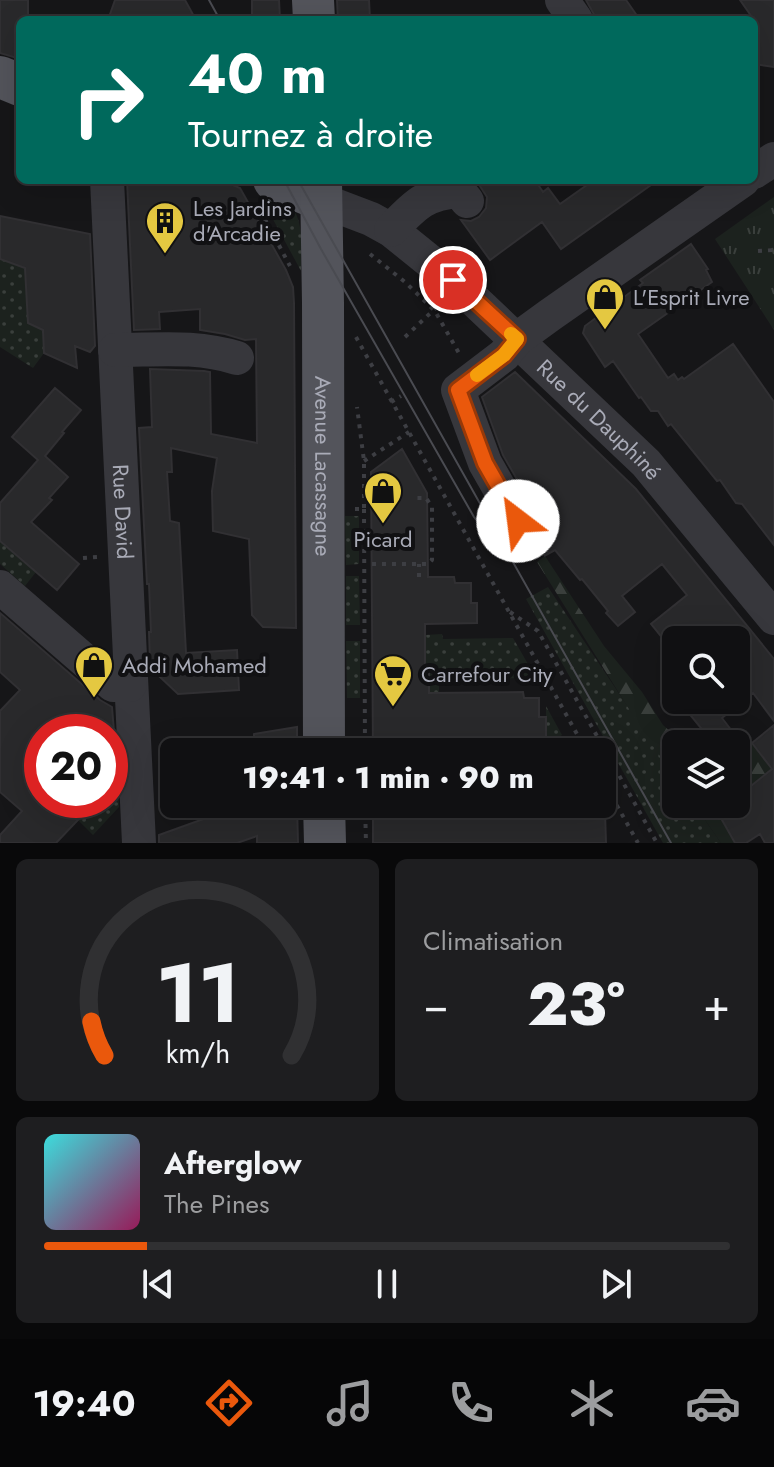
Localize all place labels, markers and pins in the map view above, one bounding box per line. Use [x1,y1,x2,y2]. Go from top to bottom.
place label: Les Jardins d'Arcadie [193,192,292,249]
building icon: Les Jardins d'Arcadie [144,200,186,255]
pin [419,246,487,314]
shop icon: L'Esprit Livre [584,276,626,331]
place label: L'Esprit Livre [633,281,750,313]
shop icon: Picard [362,470,404,525]
place label: Picard [354,523,412,555]
shop icon: Addi Mohamed [73,644,115,699]
place label: Addi Mohamed [122,649,267,681]
supermarket icon: Carrefour City [372,653,414,708]
place label: Carrefour City [421,658,553,690]

